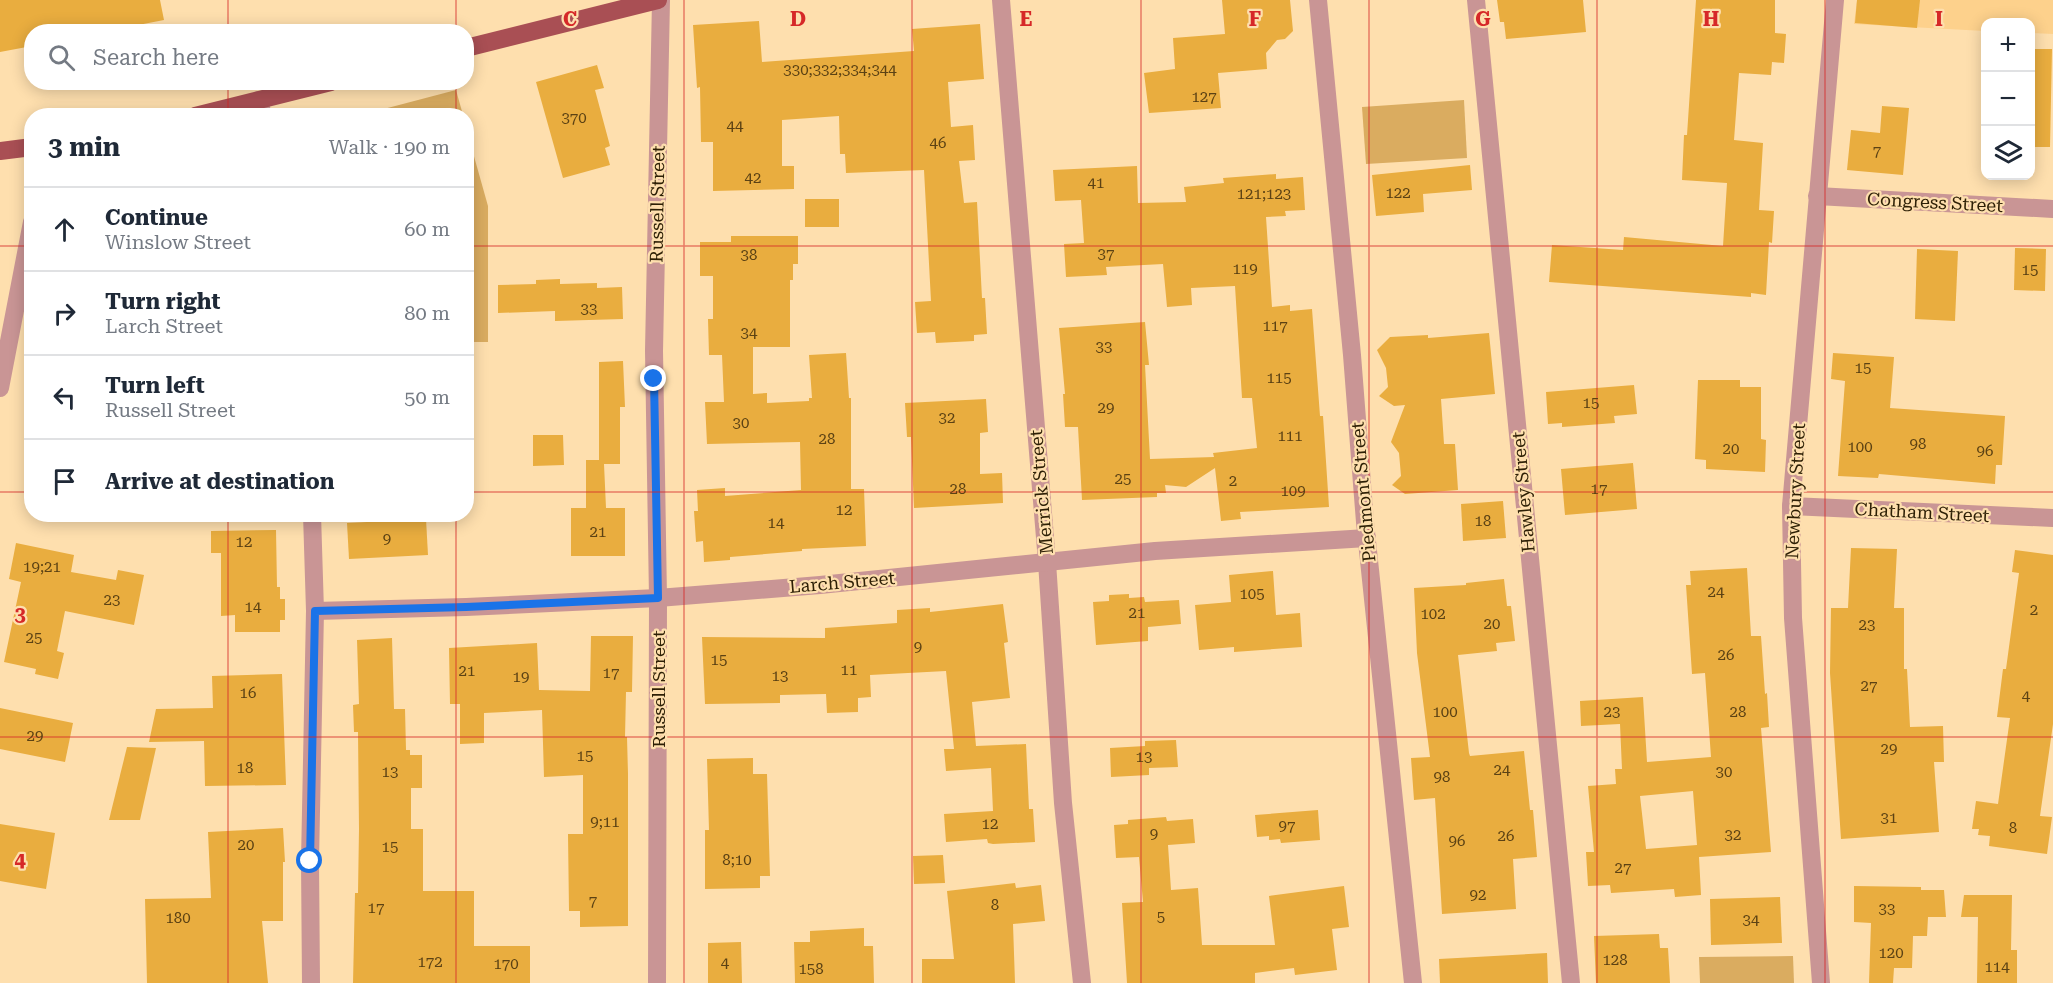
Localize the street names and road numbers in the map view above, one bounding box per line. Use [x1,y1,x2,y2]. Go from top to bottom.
street label: Russell Street [645,145,669,263]
street label: Congress Street [1866,188,2004,216]
street label: Piedmont Street [1346,421,1380,563]
street label: Newbury Street [1781,422,1809,560]
street label: Merrick Street [1025,429,1057,555]
street label: Hawley Street [1507,430,1539,553]
street label: Chatham Street [1854,498,1990,526]
street label: Larch Street [788,567,896,597]
street label: Russell Street [648,630,669,748]

